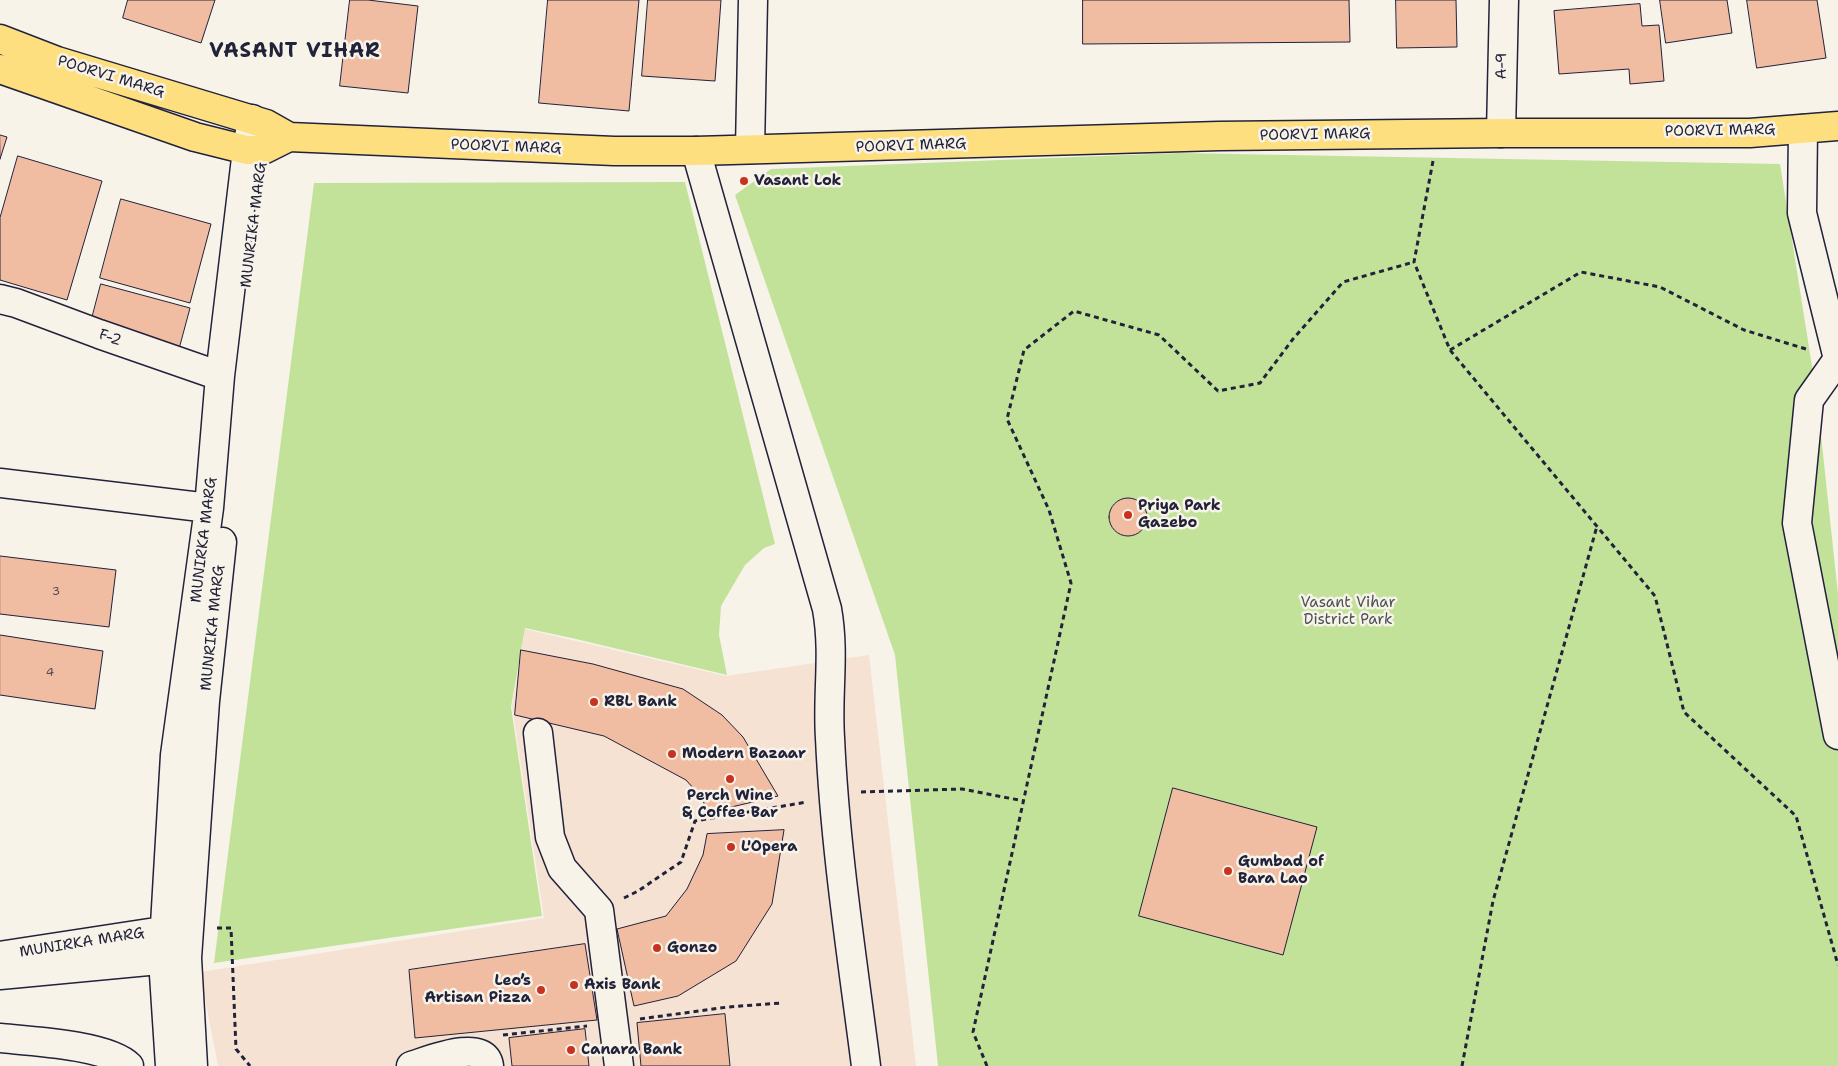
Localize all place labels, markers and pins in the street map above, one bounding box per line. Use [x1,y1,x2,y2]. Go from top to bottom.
place label: Vasant Lok [754,172,841,190]
marker: Vasant Lok [738,175,750,187]
place label: Priya Park Gazebo [1138,497,1221,532]
marker: Priya Park Gazebo [1122,509,1134,521]
place label: RBL Bank [604,693,677,711]
marker: RBL Bank [588,696,600,708]
place label: Modern Bazaar [682,745,806,763]
marker: Modern Bazaar [666,748,678,760]
marker: Perch Wine & Coffee Bar [724,773,736,785]
place label: Perch Wine & Coffee Bar [682,787,778,822]
place label: L'Opera [741,838,797,856]
marker: L'Opera [725,841,737,853]
place label: Gumbad of Bara Lao [1238,853,1324,888]
marker: Gumbad of Bara Lao [1222,865,1234,877]
place label: Gonzo [667,939,717,957]
marker: Gonzo [651,942,663,954]
place label: Leo’s Artisan Pizza [424,972,531,1007]
place label: Axis Bank [584,976,661,994]
marker: Axis Bank [568,979,580,991]
marker: Leo’s Artisan Pizza [535,984,547,996]
place label: Canara Bank [581,1041,682,1059]
marker: Canara Bank [565,1044,577,1056]

